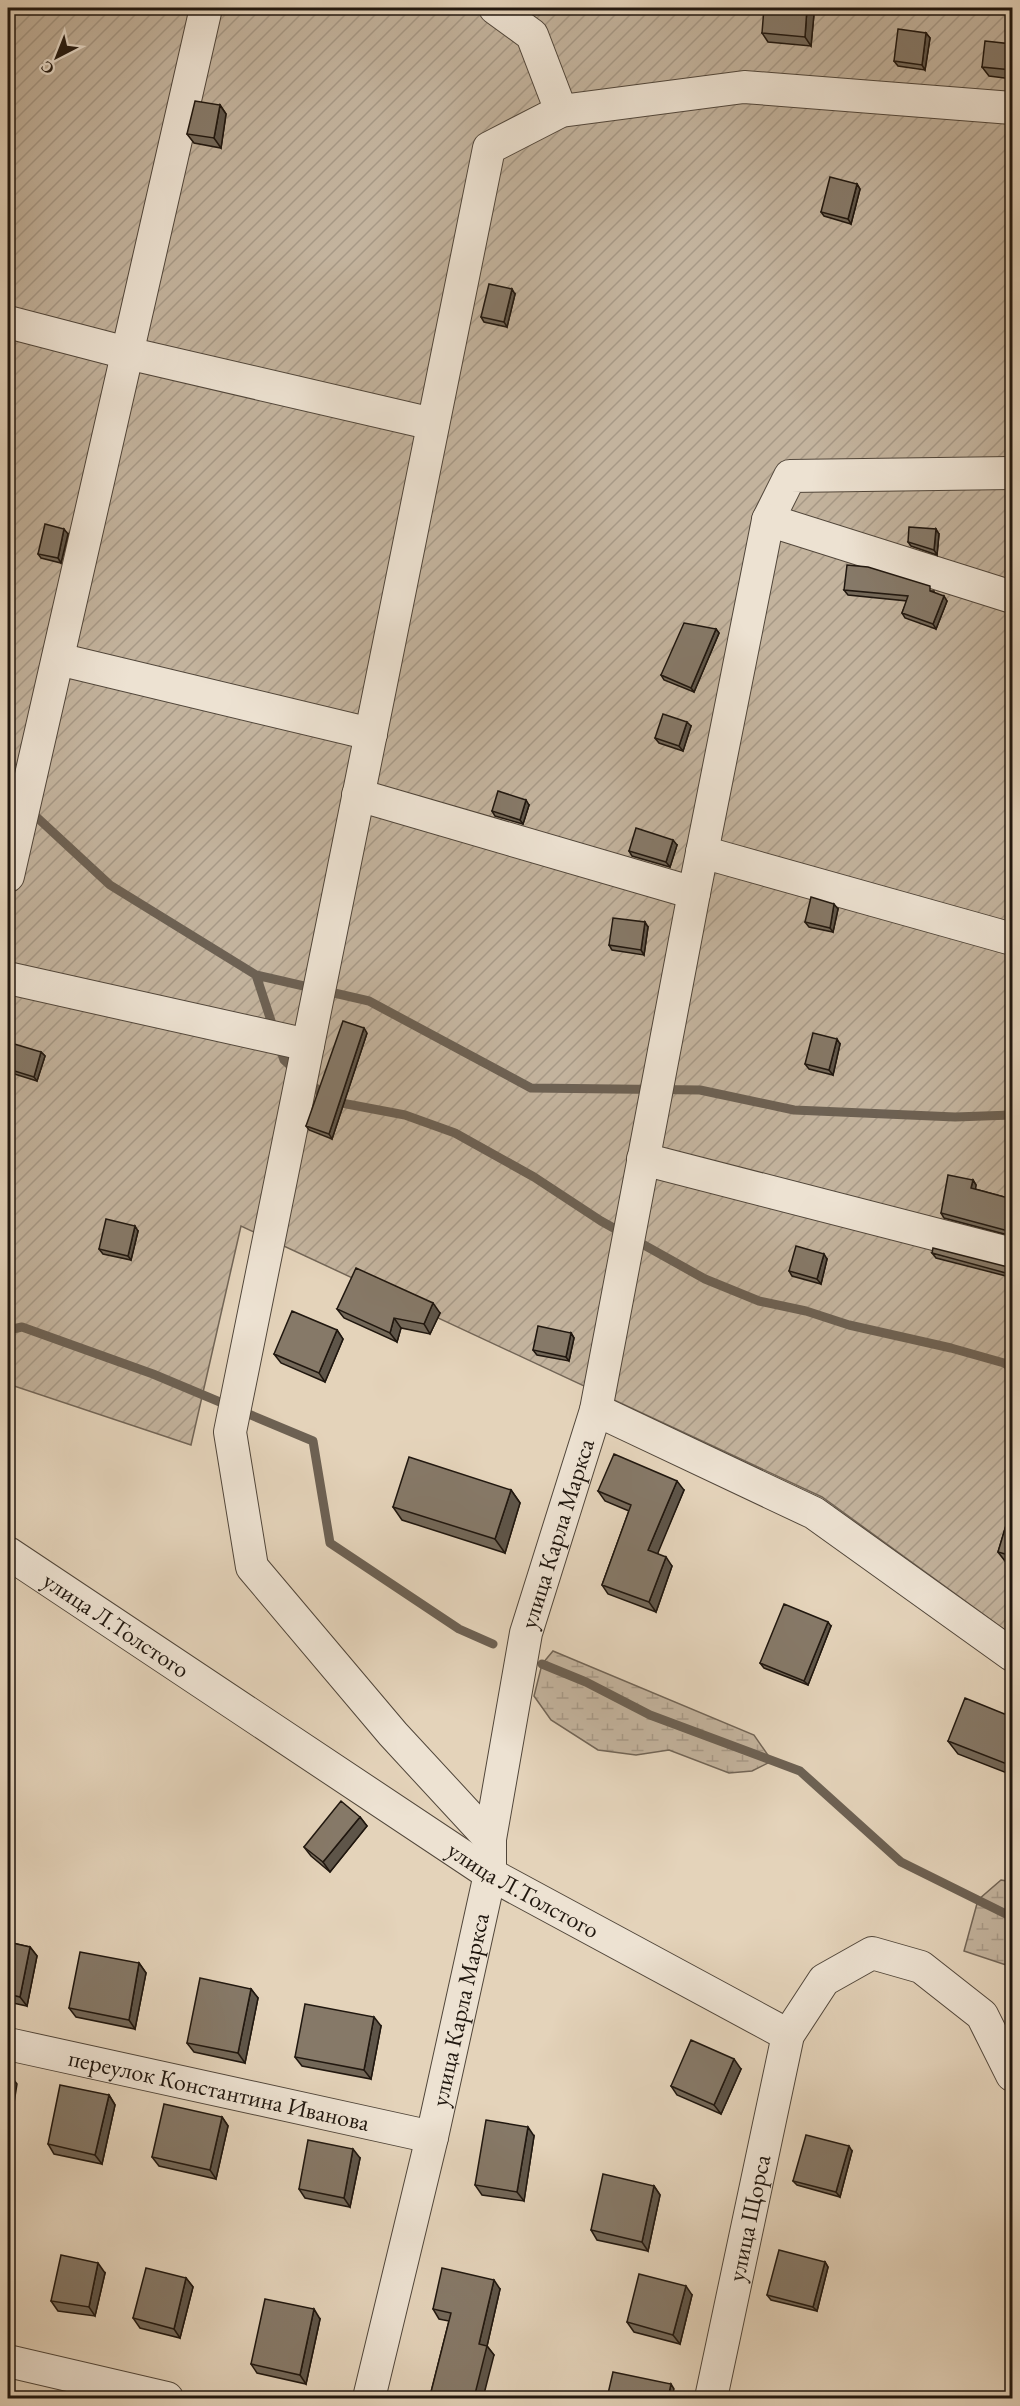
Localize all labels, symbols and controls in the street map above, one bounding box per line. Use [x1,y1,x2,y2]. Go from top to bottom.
north arrow [27,27,87,87]
text: С [36,56,59,79]
street label: улица Карла Маркса [512,1434,601,1632]
street label: улица Л.Толстого [37,1565,196,1685]
street label: улица Л.Толстого [442,1834,605,1945]
street label: улица Карла Маркса [423,1909,496,2109]
street label: переулок Константина Иванова [66,2042,373,2138]
street label: улица Щорса [720,2151,777,2284]

